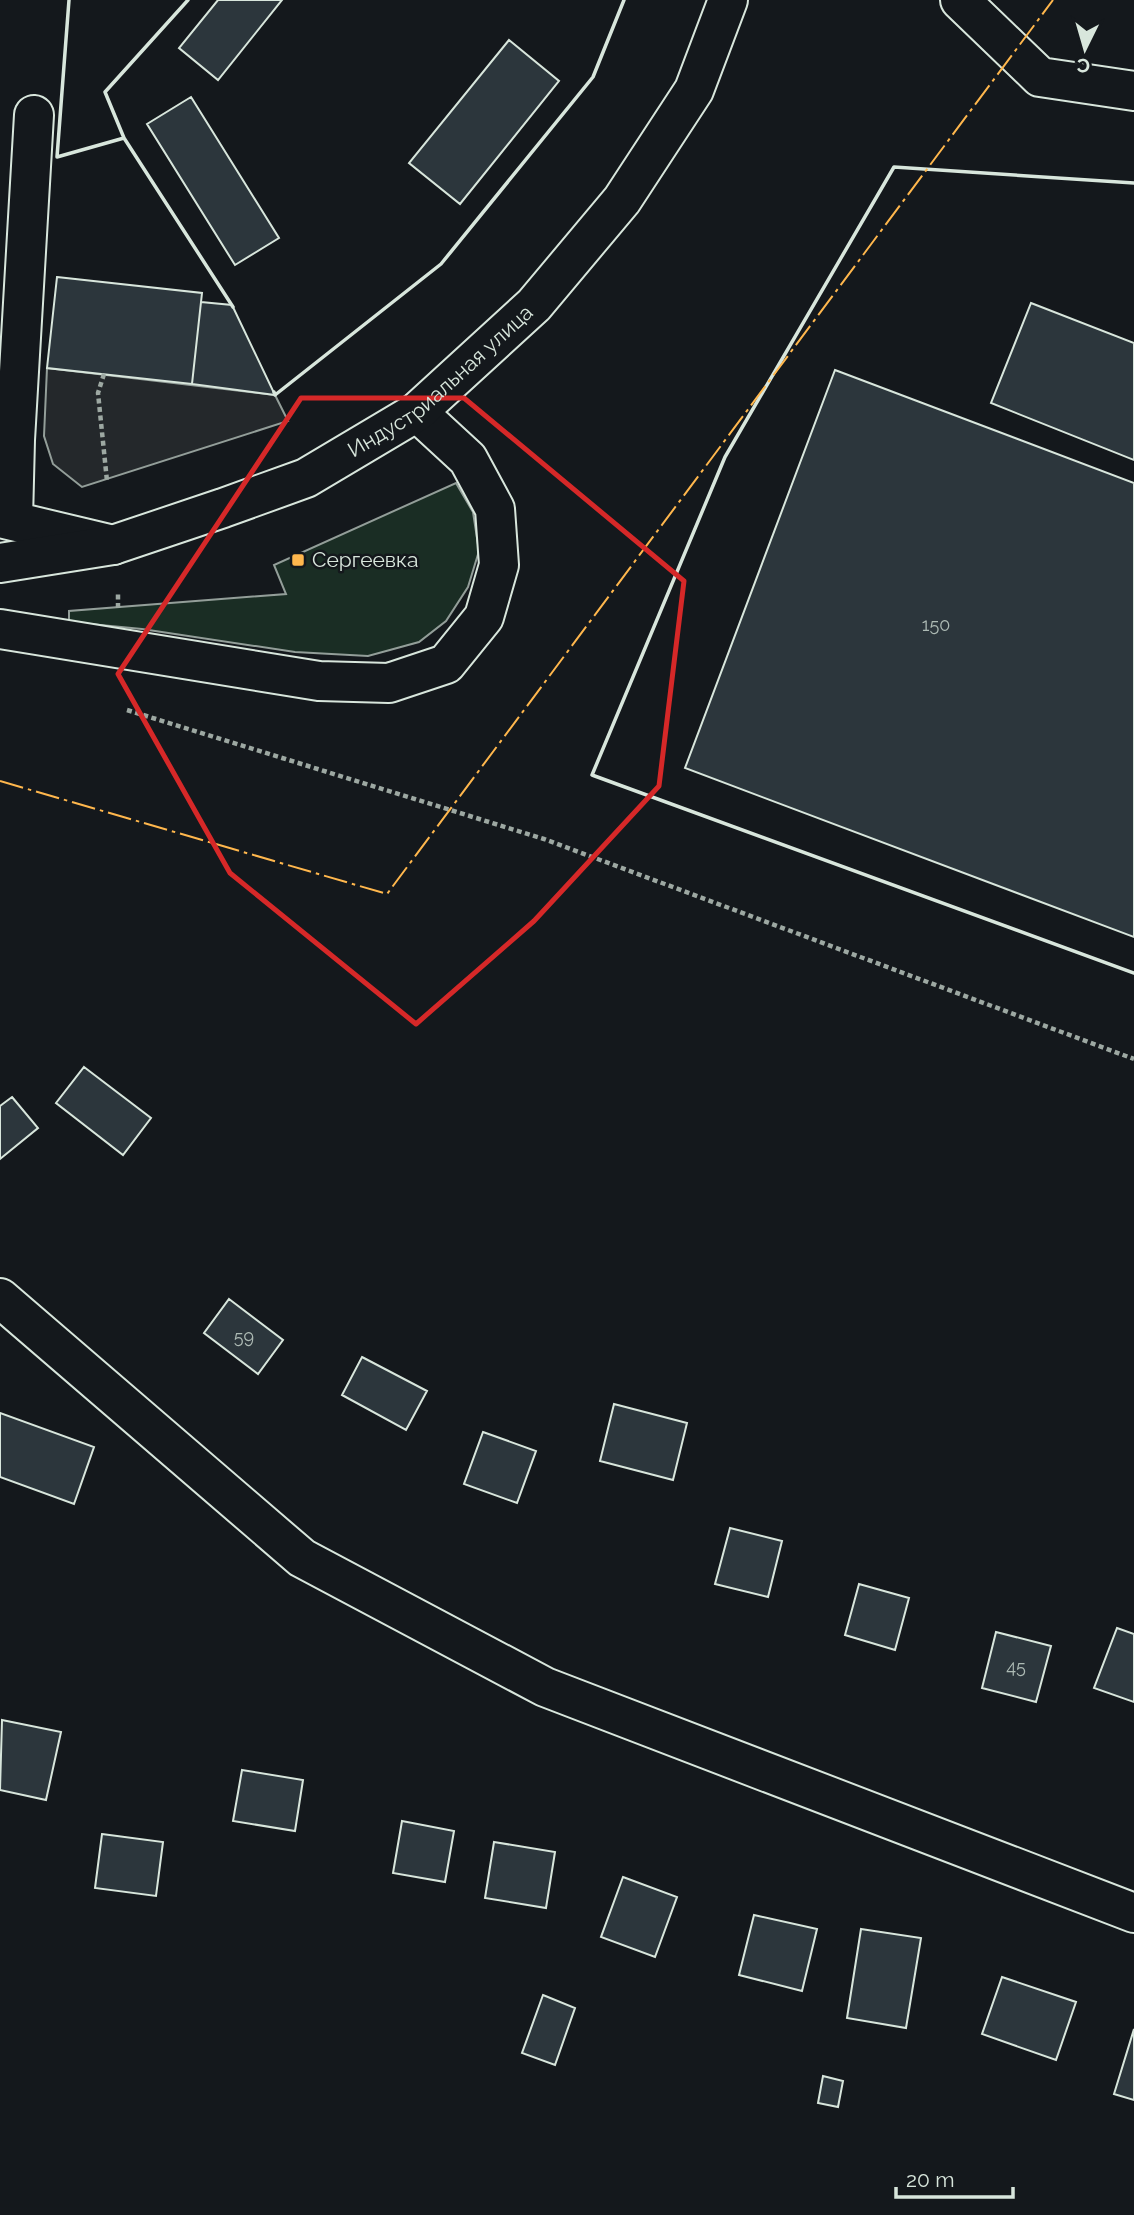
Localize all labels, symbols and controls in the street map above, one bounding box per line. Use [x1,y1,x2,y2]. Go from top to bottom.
north arrow [1050,14,1120,84]
text: С [1076,54,1091,77]
street label: Индустриальная улица [343,299,538,462]
place label: Сергеевка [312,547,418,572]
marker: Сергеевка [290,552,306,568]
house number: 150 [922,614,950,635]
house number: 59 [234,1326,254,1347]
house number: 45 [1006,1656,1026,1677]
scale bar [896,2156,1013,2200]
text: 20 m [906,2167,954,2192]

